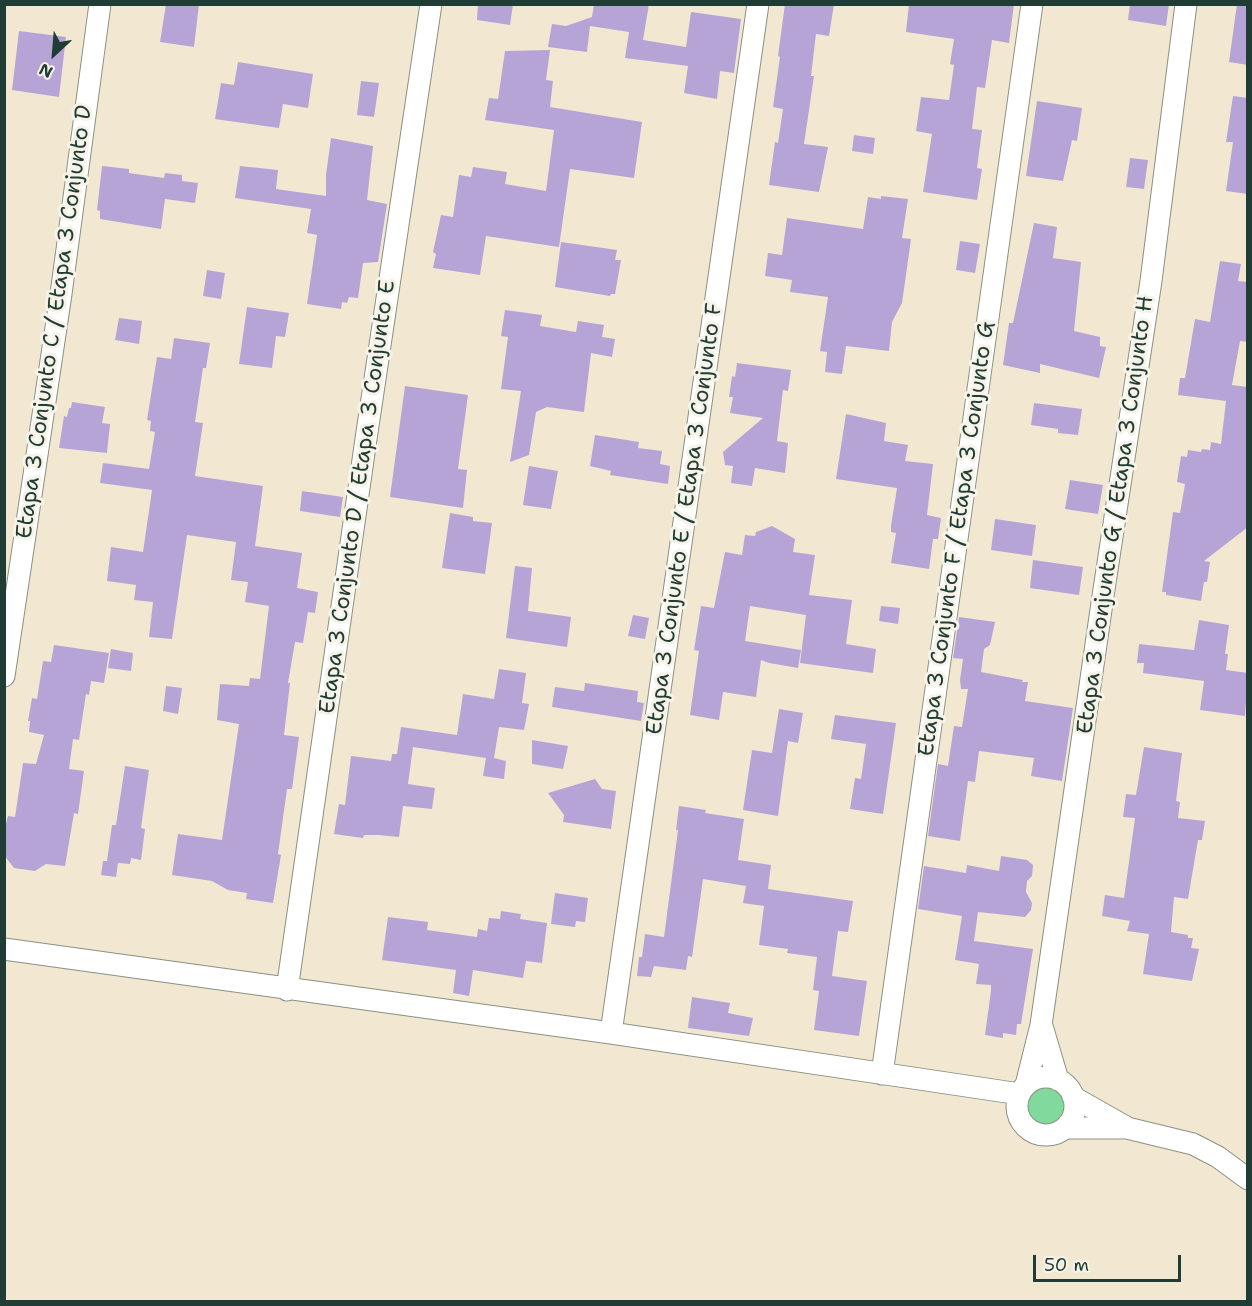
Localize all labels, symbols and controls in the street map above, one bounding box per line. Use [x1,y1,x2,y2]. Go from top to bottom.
north arrow [24,24,84,84]
text: N [36,58,56,83]
street label: Etapa 3 Conjunto C / Etapa 3 Conjunto D [11,103,99,541]
street label: Etapa 3 Conjunto D / Etapa 3 Conjunto E [314,278,402,716]
street label: Etapa 3 Conjunto G / Etapa 3 Conjunto H [1072,294,1160,736]
street label: Etapa 3 Conjunto E / Etapa 3 Conjunto F [642,301,728,737]
street label: Etapa 3 Conjunto F / Etapa 3 Conjunto G [913,320,1001,758]
scale bar [1036,1243,1184,1281]
text: 50 m [1044,1253,1089,1277]

